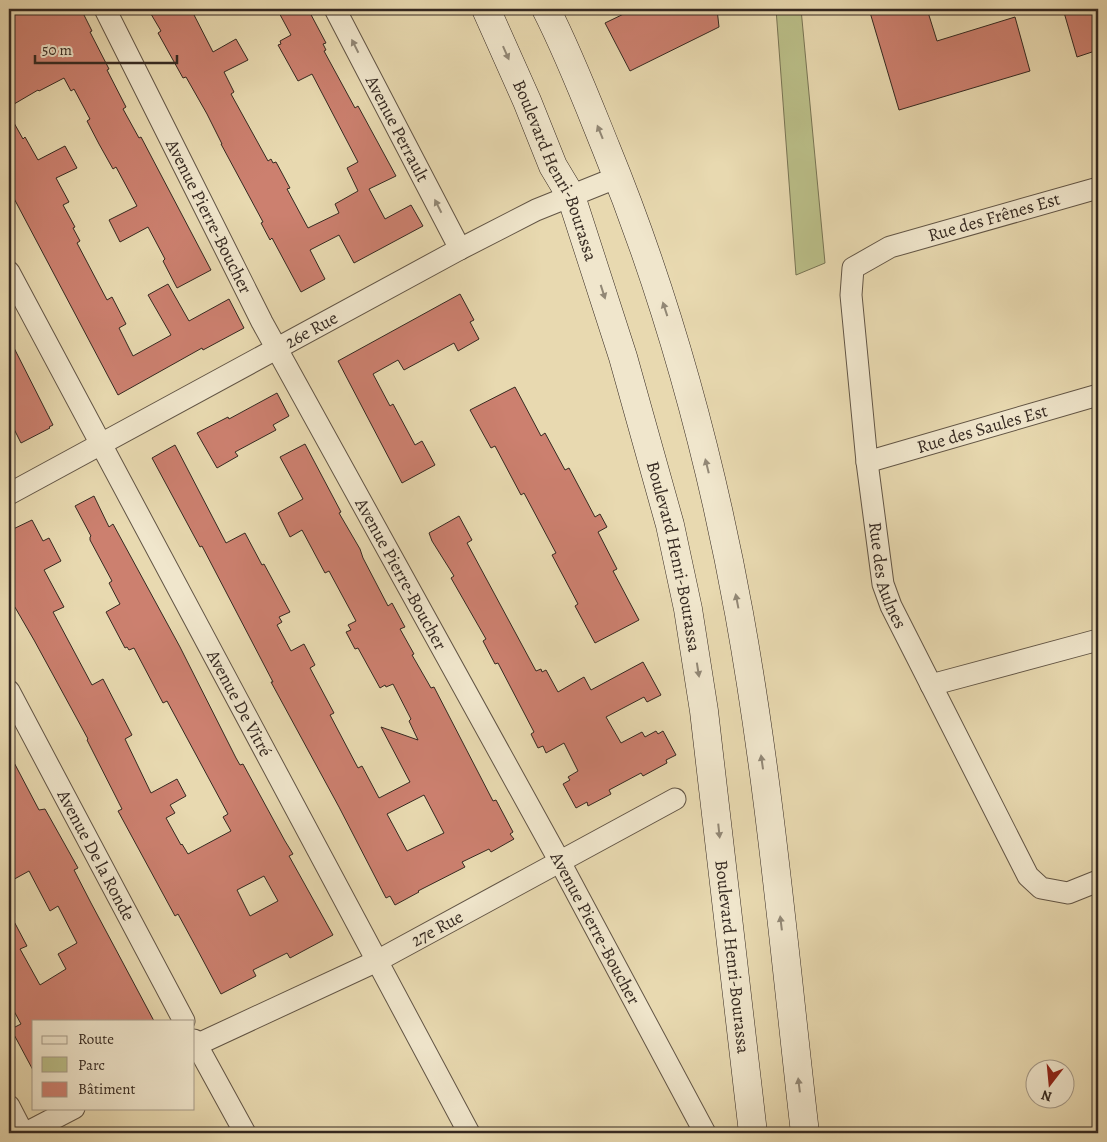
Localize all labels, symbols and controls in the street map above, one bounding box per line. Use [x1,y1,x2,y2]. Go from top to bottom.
scale bar [35,32,178,64]
one-way arrow [351,39,359,53]
text: 50 m [42,40,72,60]
one-way arrow [502,46,510,60]
street label: Avenue Perrault [359,71,435,186]
street label: Boulevard Henri-Bourassa [507,76,603,265]
one-way arrow [595,125,603,139]
street label: Avenue Pierre-Boucher [160,134,258,298]
street label: Rue des Frênes Est [925,187,1063,247]
one-way arrow [434,198,442,213]
one-way arrow [600,285,608,300]
one-way arrow [661,302,668,317]
street label: 26e Rue [281,306,342,354]
street label: Rue des Saules Est [914,398,1050,459]
street label: Boulevard Henri-Bourassa [641,459,707,654]
one-way arrow [703,459,711,474]
street label: Avenue Pierre-Boucher [349,493,453,654]
street label: Rue des Aulnes [863,520,913,633]
one-way arrow [733,594,741,609]
street label: Avenue De Vitré [201,645,278,761]
one-way arrow [694,663,702,679]
one-way arrow [758,754,766,770]
street label: Avenue De la Ronde [51,785,141,925]
one-way arrow [715,824,723,840]
street label: Avenue Pierre-Boucher [544,847,646,1009]
street label: Boulevard Henri-Bourassa [709,859,756,1055]
street label: 27e Rue [407,904,467,952]
one-way arrow [777,915,785,931]
legend [32,1020,195,1110]
text: Route [78,1029,114,1049]
text: Parc [78,1055,105,1075]
north arrow [1024,1060,1074,1110]
one-way arrow [795,1077,803,1093]
text: Bâtiment [78,1079,136,1099]
text: N [1039,1085,1054,1107]

